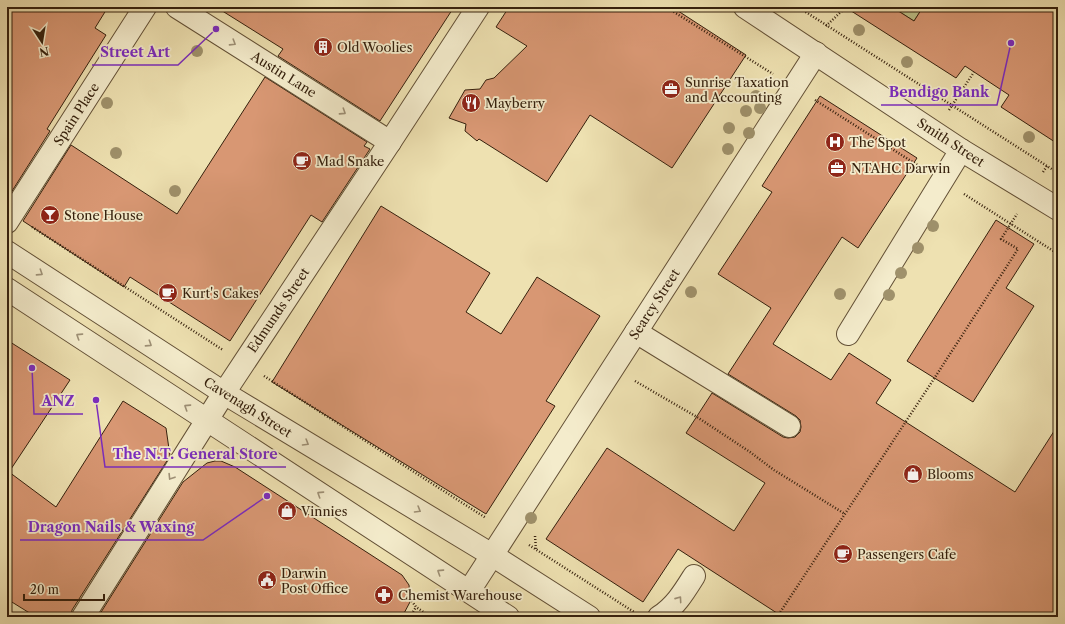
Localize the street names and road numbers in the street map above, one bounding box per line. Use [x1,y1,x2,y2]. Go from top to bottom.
street label: Austin Lane [248,47,320,100]
street label: Spain Place [50,80,102,148]
street label: Smith Street [914,114,988,170]
street label: Edmunds Street [244,264,313,356]
street label: Searcy Street [625,265,683,342]
street label: Cavenagh Street [201,374,295,441]

